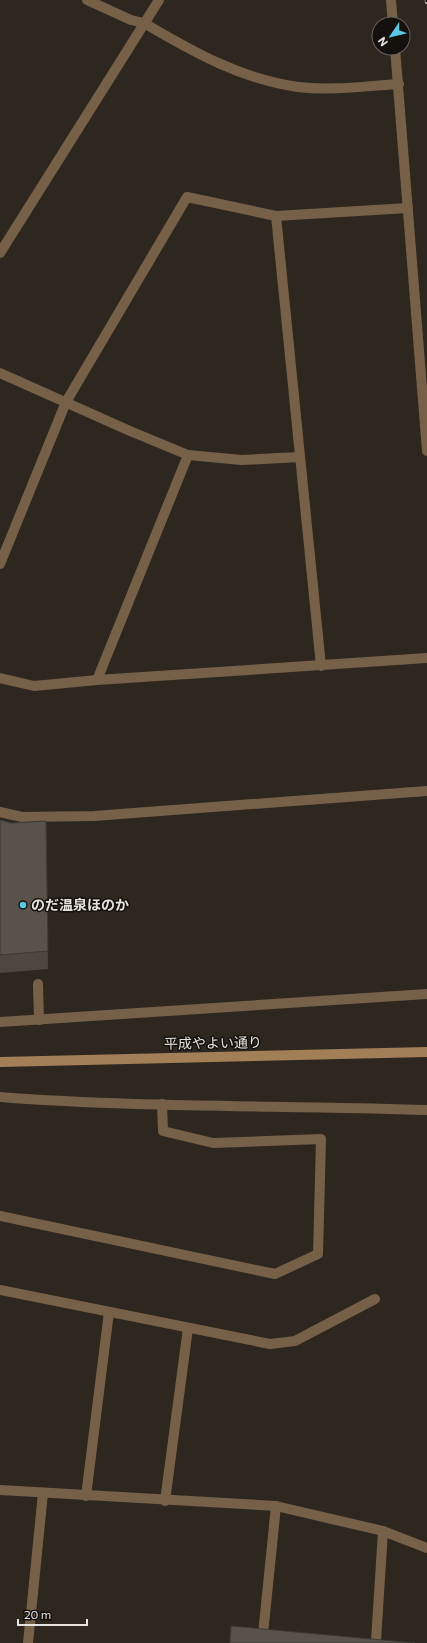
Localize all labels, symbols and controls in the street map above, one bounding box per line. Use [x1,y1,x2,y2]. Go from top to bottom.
north arrow [371,16,411,56]
text: N [375,35,390,49]
place label: のだ温泉ほのか [31,896,129,913]
marker: のだ温泉ほのか [18,900,28,910]
street label: 平成やよい通り [164,1033,262,1052]
scale bar [18,1601,87,1627]
text: 20 m [24,1607,51,1621]

